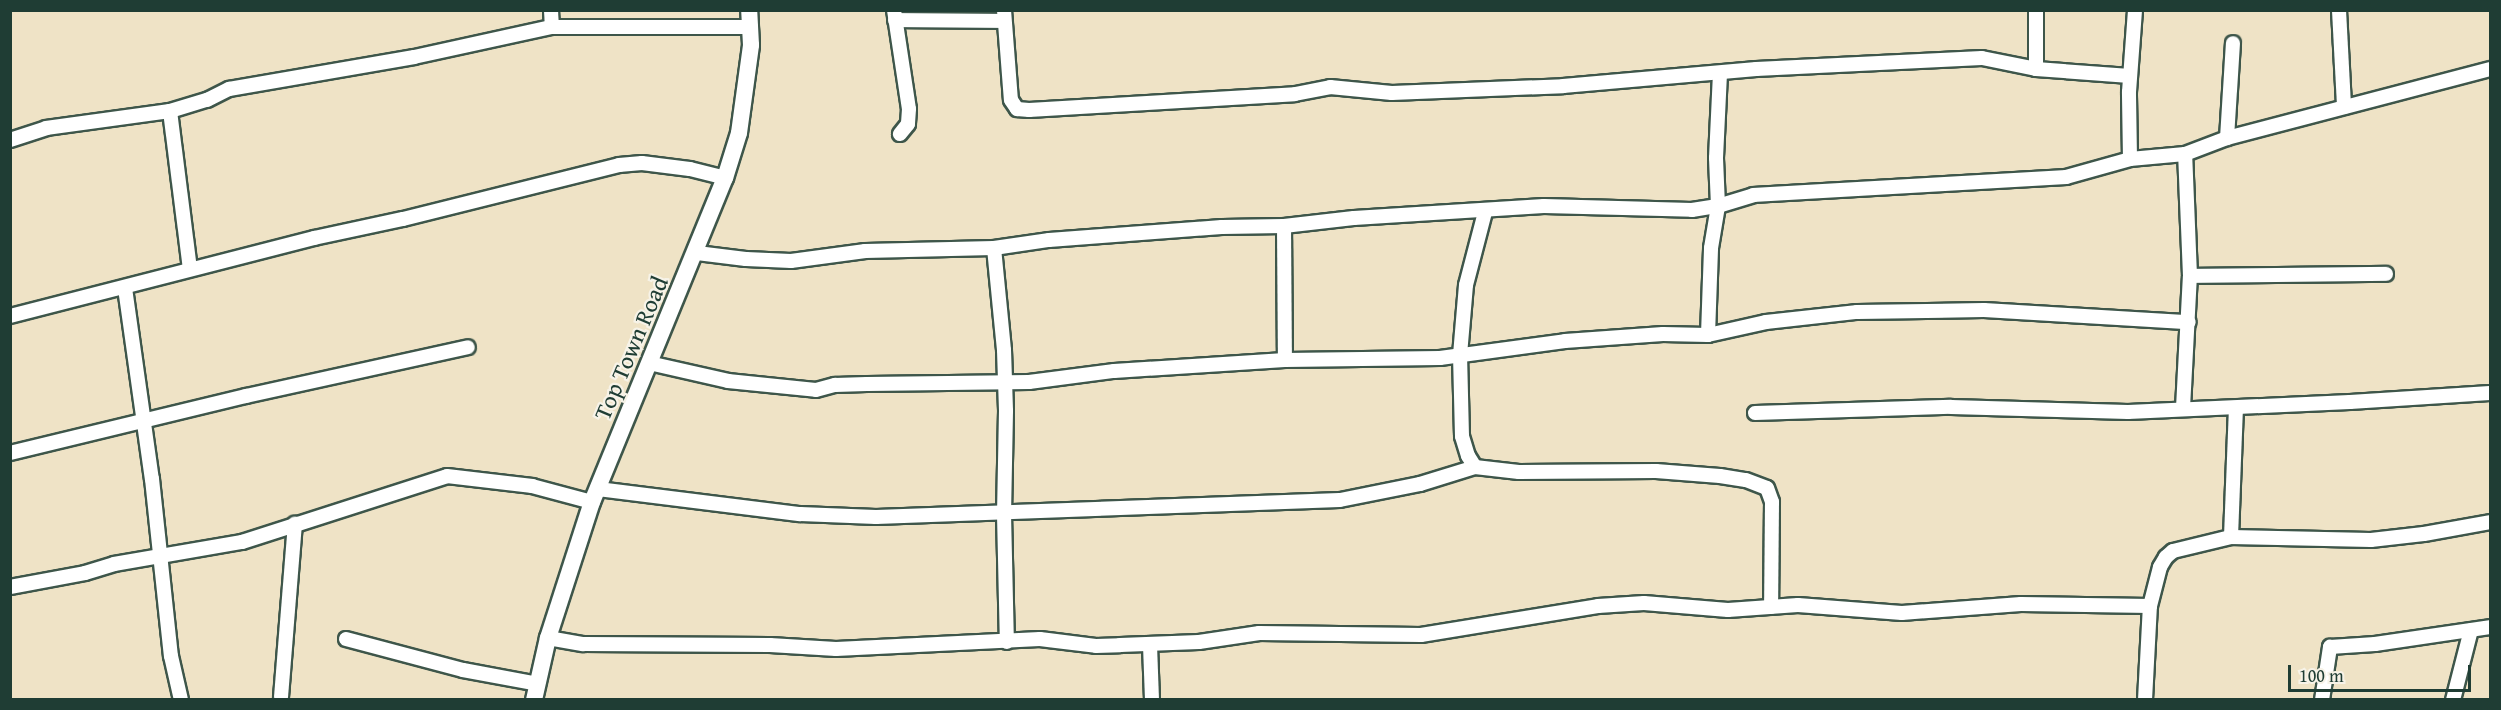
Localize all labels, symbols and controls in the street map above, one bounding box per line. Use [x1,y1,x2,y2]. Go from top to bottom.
street label: Top Town Road [588,272,674,424]
scale bar [2291,653,2474,691]
text: 100 m [2299,662,2344,689]

